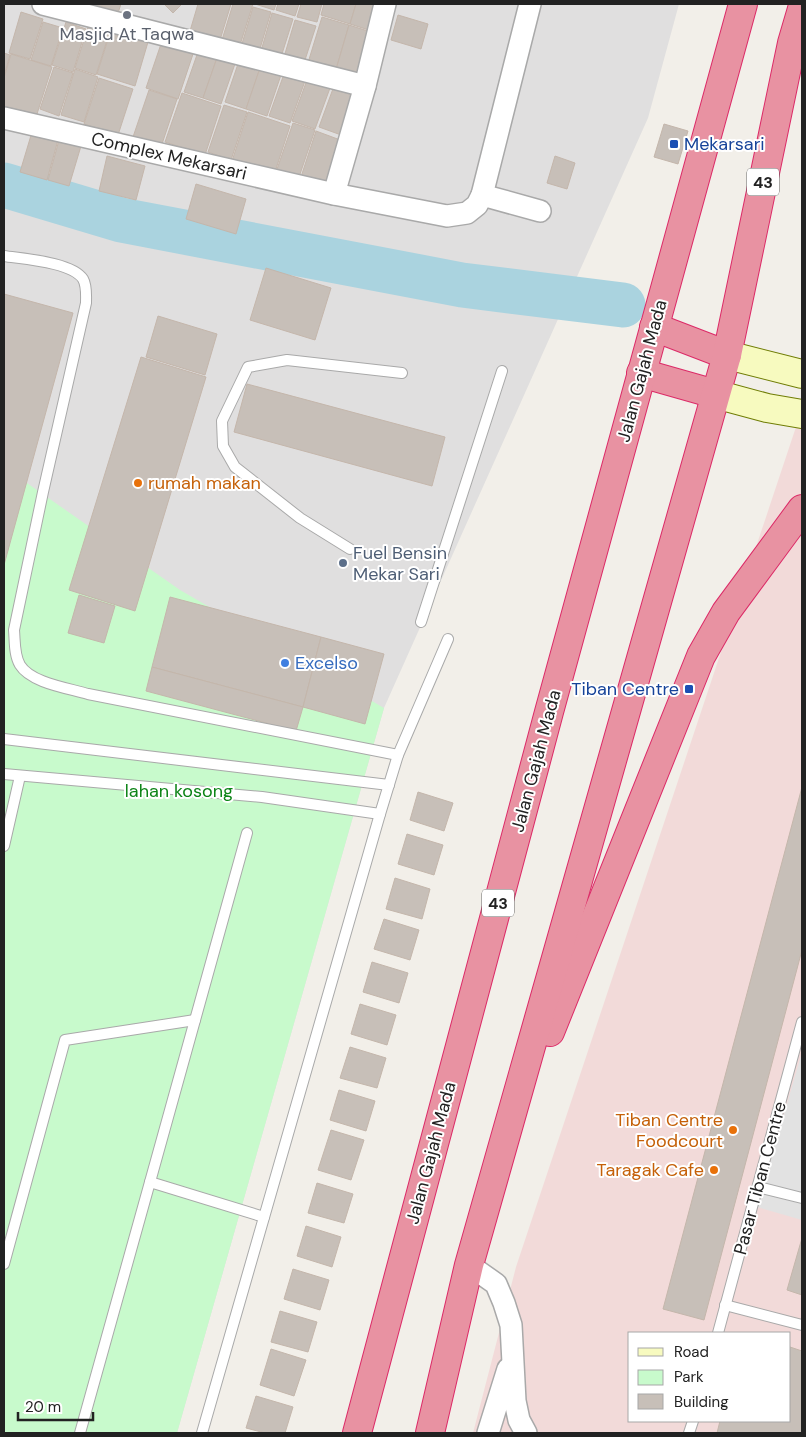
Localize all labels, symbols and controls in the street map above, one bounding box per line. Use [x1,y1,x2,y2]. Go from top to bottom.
marker: Masjid At Taqwa [121,9,133,21]
place label: Masjid At Taqwa [60,22,194,46]
street label: Complex Mekarsari [89,126,249,186]
place label: Mekarsari [684,132,765,156]
marker: Mekarsari [668,138,680,150]
road number: 43 [747,168,779,196]
street label: Jalan Gajah Mada [611,297,673,445]
place label: rumah makan [148,471,261,495]
marker: rumah makan [132,477,144,489]
place label: Fuel Bensin Mekar Sari [353,541,447,586]
marker: Fuel Bensin Mekar Sari [337,557,349,569]
place label: Excelso [295,651,358,675]
marker: Excelso [279,657,291,669]
place label: Tiban Centre [571,677,679,701]
marker: Tiban Centre [683,683,695,695]
street label: Jalan Gajah Mada [505,687,567,835]
park label: lahan kosong [125,779,233,803]
road number: 43 [482,890,514,916]
street label: Jalan Gajah Mada [400,1079,462,1227]
street label: Pasar Tiban Centre [728,1099,792,1257]
place label: Tiban Centre Foodcourt [615,1108,723,1153]
marker: Tiban Centre Foodcourt [727,1124,739,1136]
place label: Taragak Cafe [597,1158,704,1182]
marker: Taragak Cafe [708,1164,720,1176]
legend [628,1332,791,1422]
text: Road [674,1342,709,1362]
text: Park [674,1367,704,1387]
scale bar [18,1390,92,1422]
text: Building [674,1392,729,1412]
text: 20 m [25,1397,61,1417]

